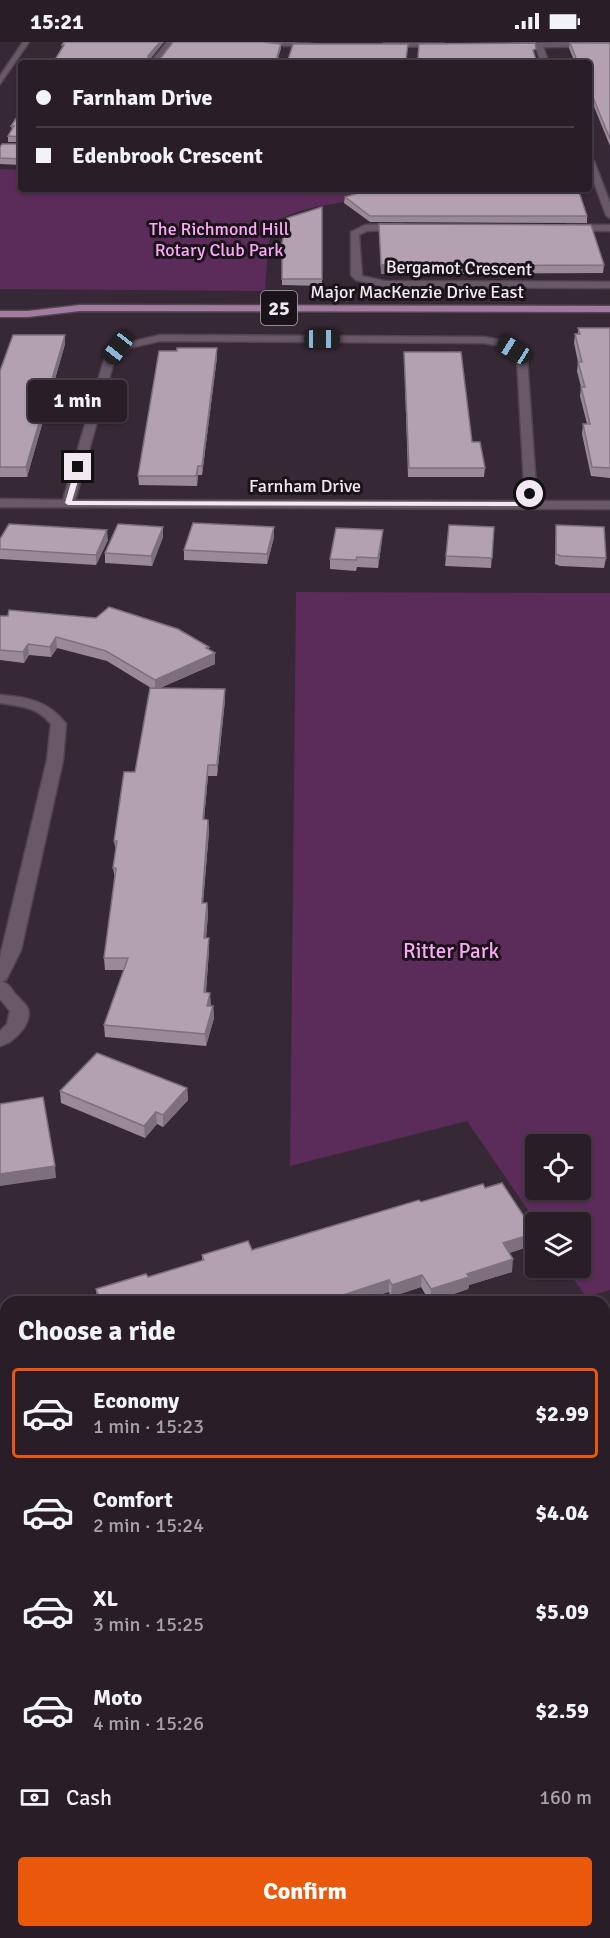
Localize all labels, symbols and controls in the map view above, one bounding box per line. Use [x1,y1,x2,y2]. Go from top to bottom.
text: 15:21 [30,8,84,35]
text: Farnham Drive [72,84,212,111]
text: Edenbrook Crescent [72,142,263,169]
park label: The Richmond Hill Rotary Club Park [149,218,289,261]
street label: Bergamot Crescent [386,256,532,280]
street label: Major MacKenzie Drive East [310,281,524,303]
road number: 25 [261,291,297,325]
car [100,328,136,368]
car [304,330,340,348]
car [494,333,534,367]
callout: 1 min [28,380,128,422]
text: 1 min [53,388,102,413]
route end [64,453,91,480]
street label: Farnham Drive [249,475,361,497]
route start [516,480,543,507]
park label: Ritter Park [403,938,499,964]
map controls [525,1134,591,1278]
button: locate [525,1134,591,1200]
button: layers [525,1212,591,1278]
text: Choose a ride [18,1315,176,1348]
icon: car [21,1386,75,1440]
text: Economy [93,1387,179,1414]
text: $2.99 [535,1400,589,1427]
text: 1 min · 15:23 [93,1414,204,1439]
icon: car [21,1485,75,1539]
text: Comfort [93,1486,173,1513]
text: $4.04 [535,1499,589,1526]
text: 2 min · 15:24 [93,1513,204,1538]
icon: car [21,1584,75,1638]
text: XL [93,1585,118,1612]
text: $5.09 [535,1598,589,1625]
text: 3 min · 15:25 [93,1612,204,1637]
icon: car [21,1683,75,1737]
text: Moto [93,1684,142,1711]
text: $2.59 [535,1697,589,1724]
text: 4 min · 15:26 [93,1711,204,1736]
icon: cash [18,1781,51,1814]
text: Cash [66,1784,112,1811]
text: 160 m [539,1785,592,1810]
button: Confirm [18,1857,592,1926]

